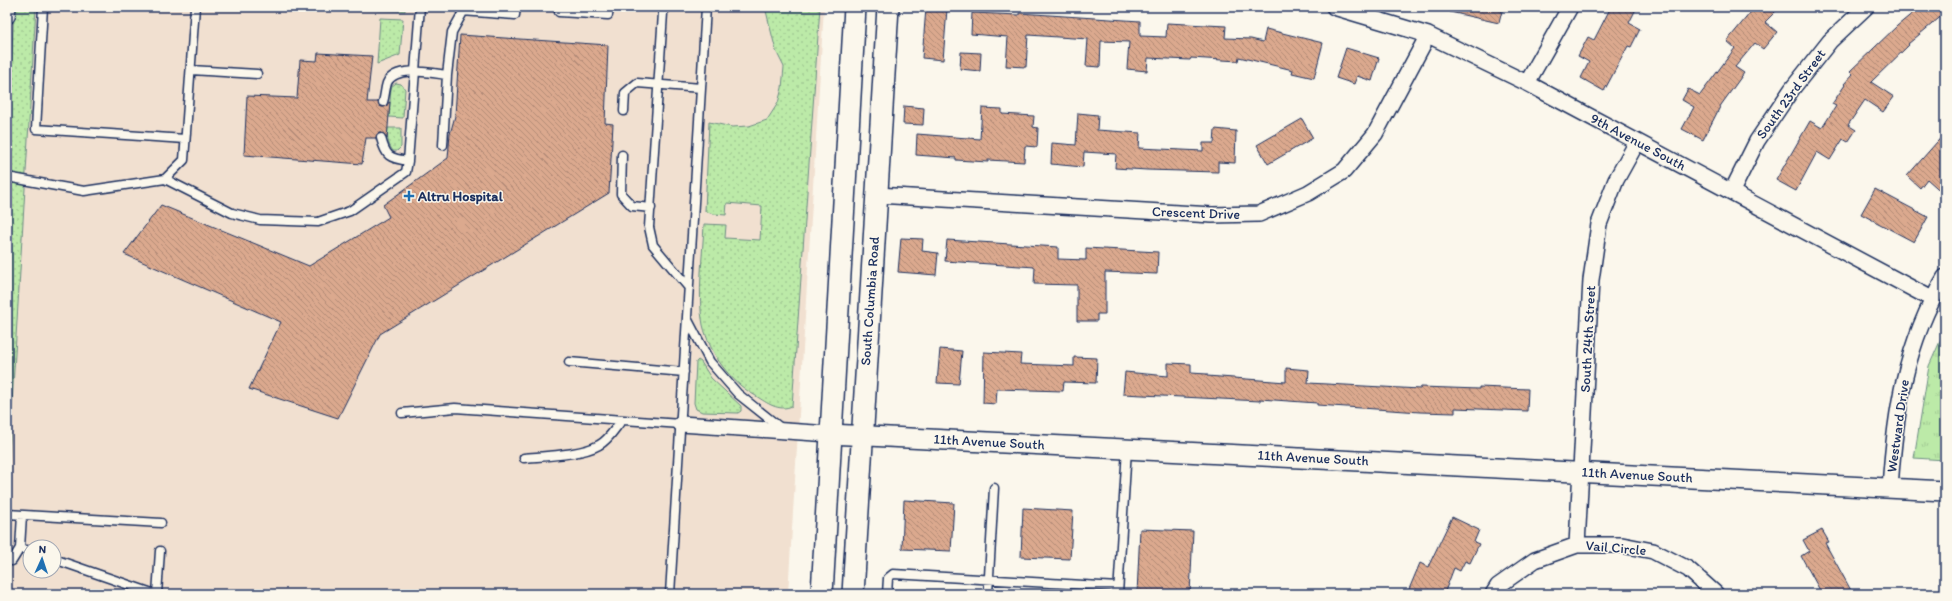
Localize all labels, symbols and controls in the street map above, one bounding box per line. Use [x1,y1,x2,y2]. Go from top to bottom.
street label: South 23rd Street [1753,46,1829,142]
street label: 9th Avenue South [1587,110,1689,174]
place label: Altru Hospital [417,188,504,205]
marker: Altru Hospital [403,190,415,202]
street label: Crescent Drive [1152,203,1241,223]
street label: South Columbia Road [857,236,883,366]
street label: South 24th Street [1577,285,1599,393]
street label: Westward Drive [1883,378,1913,474]
street label: 11th Avenue South [933,431,1045,453]
street label: 11th Avenue South [1257,447,1369,469]
street label: 11th Avenue South [1581,464,1693,486]
street label: Vail Circle [1585,537,1647,559]
north arrow [22,539,62,579]
text: N [38,543,47,556]

